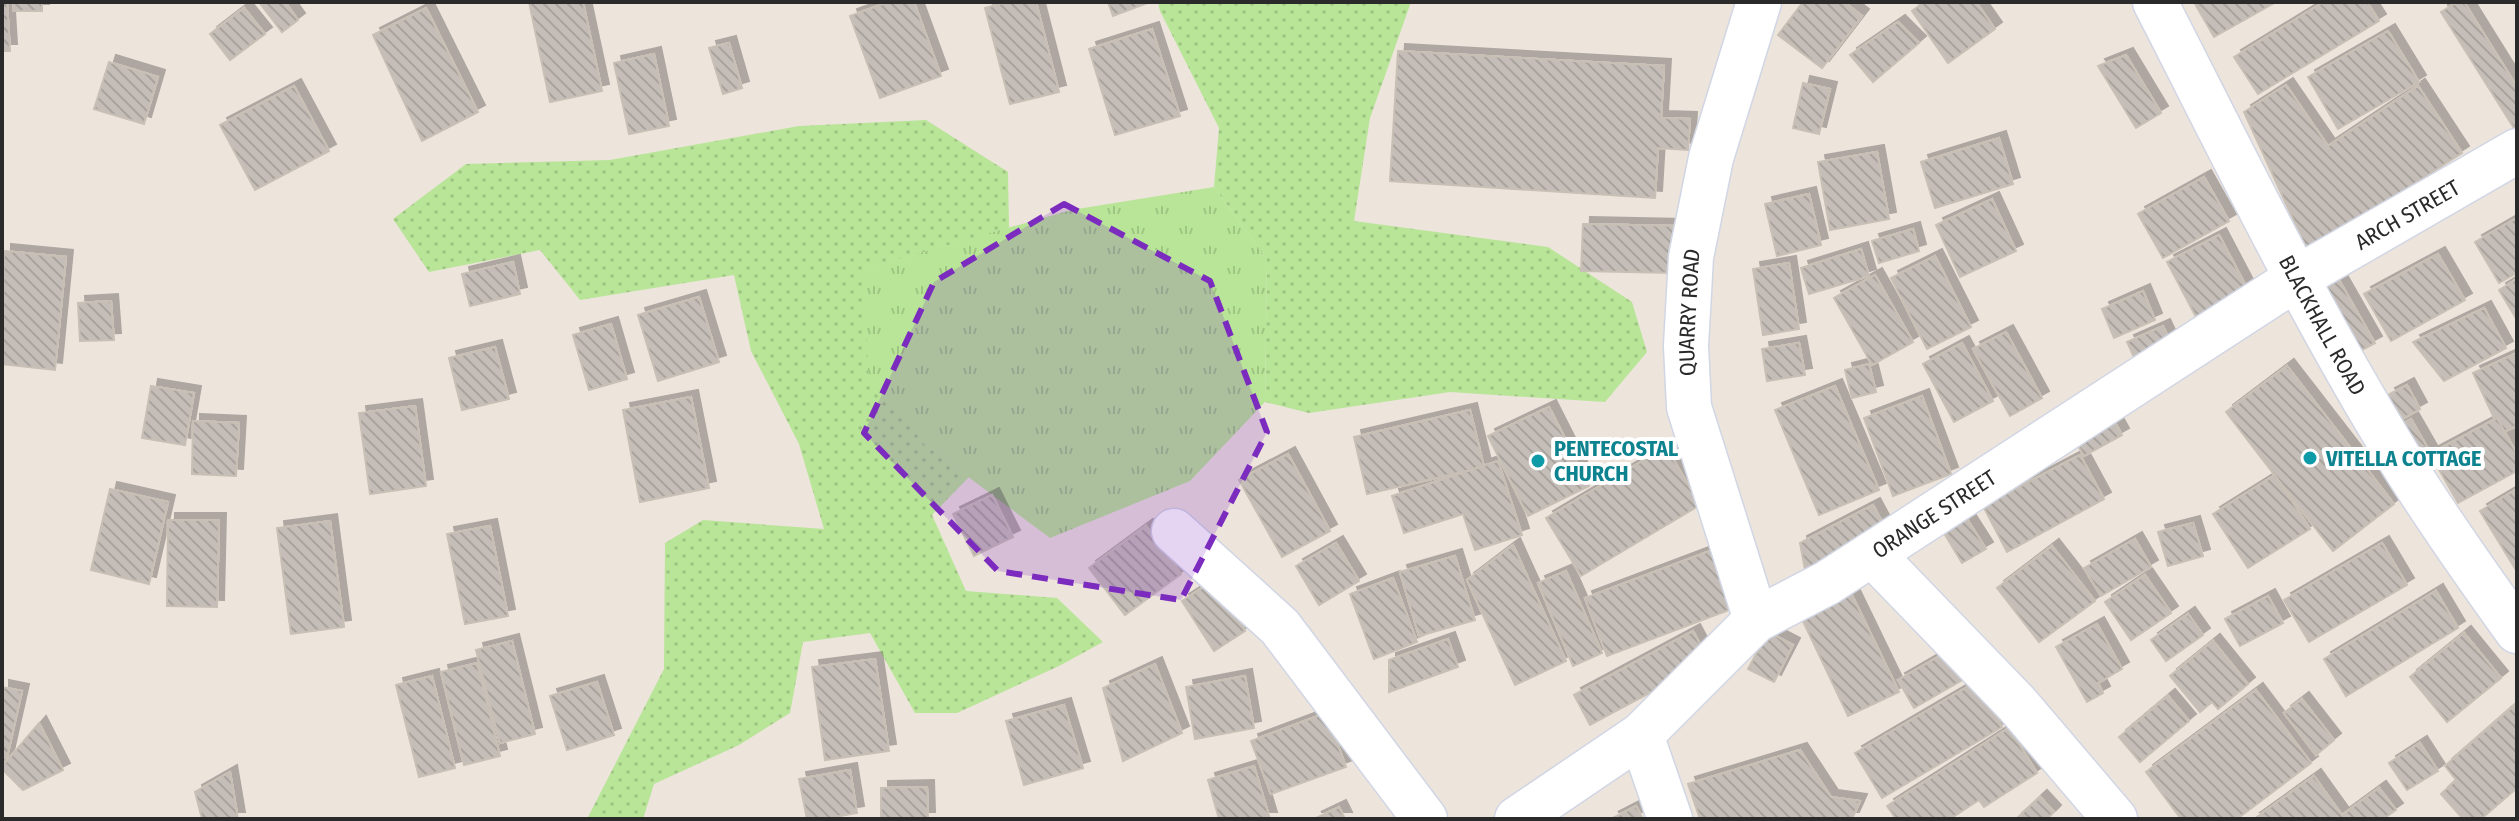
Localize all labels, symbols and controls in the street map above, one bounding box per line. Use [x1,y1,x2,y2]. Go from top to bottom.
street label: ARCH STREET [2350,174,2465,256]
street label: QUARRY ROAD [1673,246,1706,377]
street label: BLACKHALL ROAD [2273,251,2372,400]
place label: PENTECOSTAL CHURCH [1554,435,1679,487]
place label: VITELLA COTTAGE [2325,445,2481,472]
marker: VITELLA COTTAGE [2301,449,2319,467]
marker: PENTECOSTAL CHURCH [1529,452,1547,470]
street label: ORANGE STREET [1867,464,2002,564]

